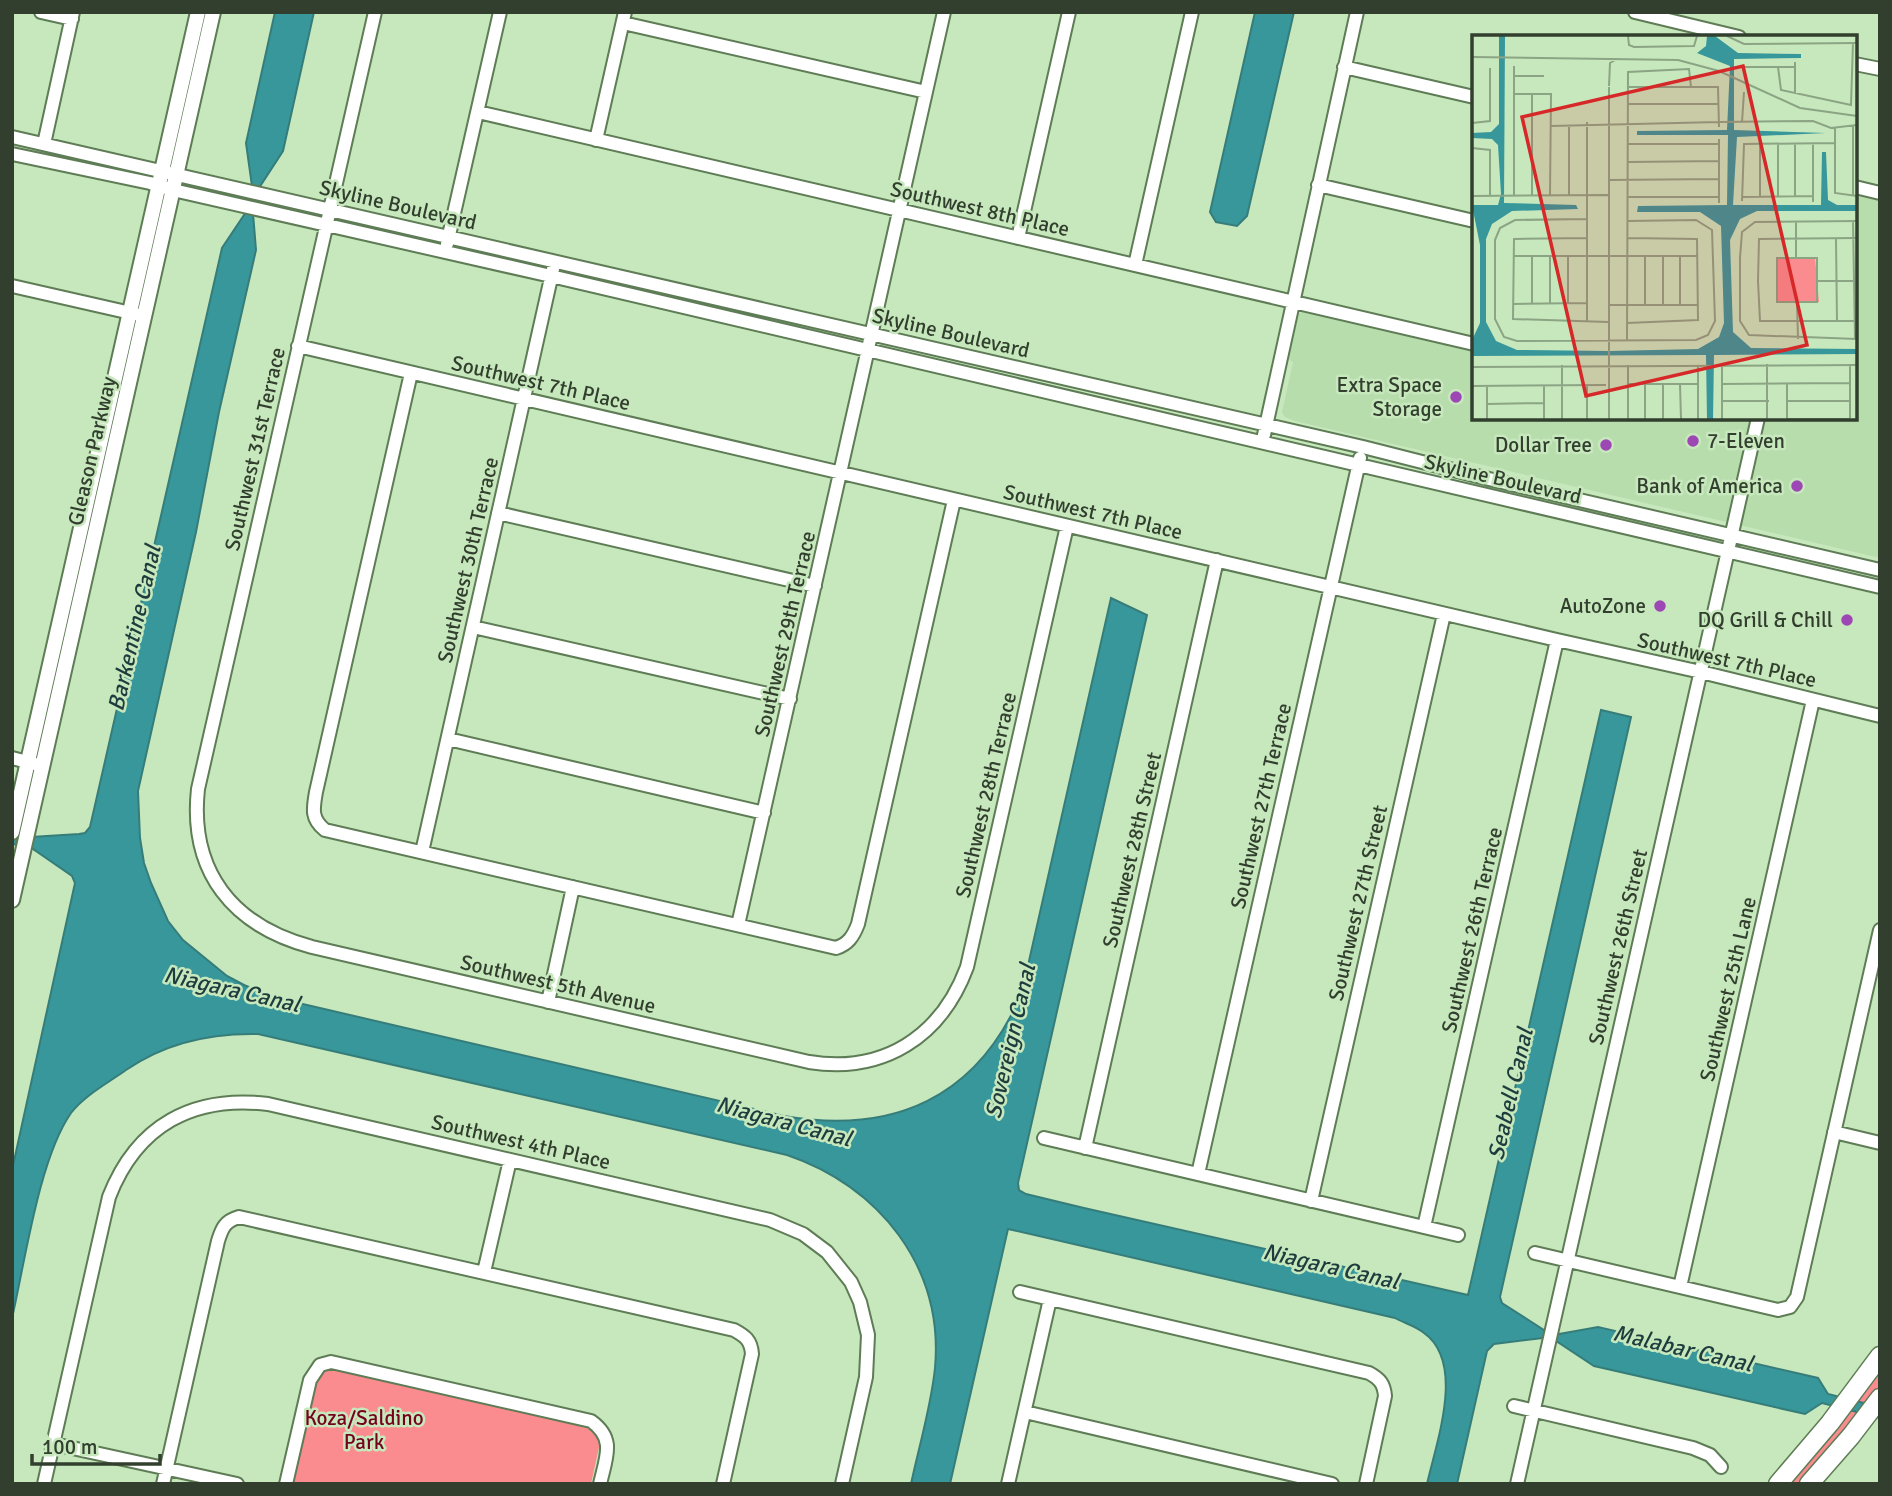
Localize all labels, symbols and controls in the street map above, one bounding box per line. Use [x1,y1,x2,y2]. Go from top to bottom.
inset map [1472,35,1857,420]
street label: Skyline Boulevard [317,174,479,236]
street label: Southwest 8th Place [888,176,1072,242]
street label: Skyline Boulevard [870,302,1032,364]
street label: Southwest 31st Terrace [219,345,291,553]
street label: Southwest 7th Place [449,350,633,416]
place label: Extra Space Storage [1337,372,1442,422]
street label: Gleason Parkway [62,374,122,528]
marker: Extra Space Storage [1448,389,1464,405]
place label: 7-Eleven [1707,428,1785,454]
place label: Dollar Tree [1495,432,1592,458]
marker: 7-Eleven [1685,433,1701,449]
marker: Dollar Tree [1598,437,1614,453]
street label: Skyline Boulevard [1422,448,1584,510]
street label: Southwest 30th Terrace [432,455,504,665]
place label: Bank of America [1636,473,1783,499]
marker: Bank of America [1789,478,1805,494]
street label: Southwest 7th Place [1001,479,1185,545]
street label: Southwest 29th Terrace [749,529,821,739]
water label: Barkentine Canal [101,540,168,714]
place label: AutoZone [1560,593,1646,619]
marker: AutoZone [1652,598,1668,614]
place label: DQ Grill & Chill [1697,607,1833,633]
marker: DQ Grill & Chill [1839,612,1855,628]
street label: Southwest 7th Place [1635,627,1819,693]
street label: Southwest 28th Terrace [950,690,1022,900]
street label: Southwest 27th Terrace [1225,701,1297,911]
street label: Southwest 28th Street [1097,750,1167,950]
street label: Southwest 27th Street [1323,803,1393,1003]
street label: Southwest 26th Terrace [1436,825,1508,1035]
street label: Southwest 26th Street [1583,847,1653,1047]
street label: Southwest 25th Lane [1694,894,1762,1084]
street label: Southwest 5th Avenue [458,949,658,1019]
water label: Sovereign Canal [979,959,1043,1121]
water label: Niagara Canal [161,960,305,1020]
water label: Seabell Canal [1481,1023,1540,1163]
water label: Niagara Canal [713,1090,857,1154]
street label: Southwest 4th Place [429,1109,613,1175]
water label: Niagara Canal [1260,1237,1404,1297]
water label: Malabar Canal [1610,1318,1758,1379]
park label: Koza/Saldino Park [304,1405,424,1455]
scale bar [32,1422,159,1466]
text: 100 m [42,1434,97,1460]

